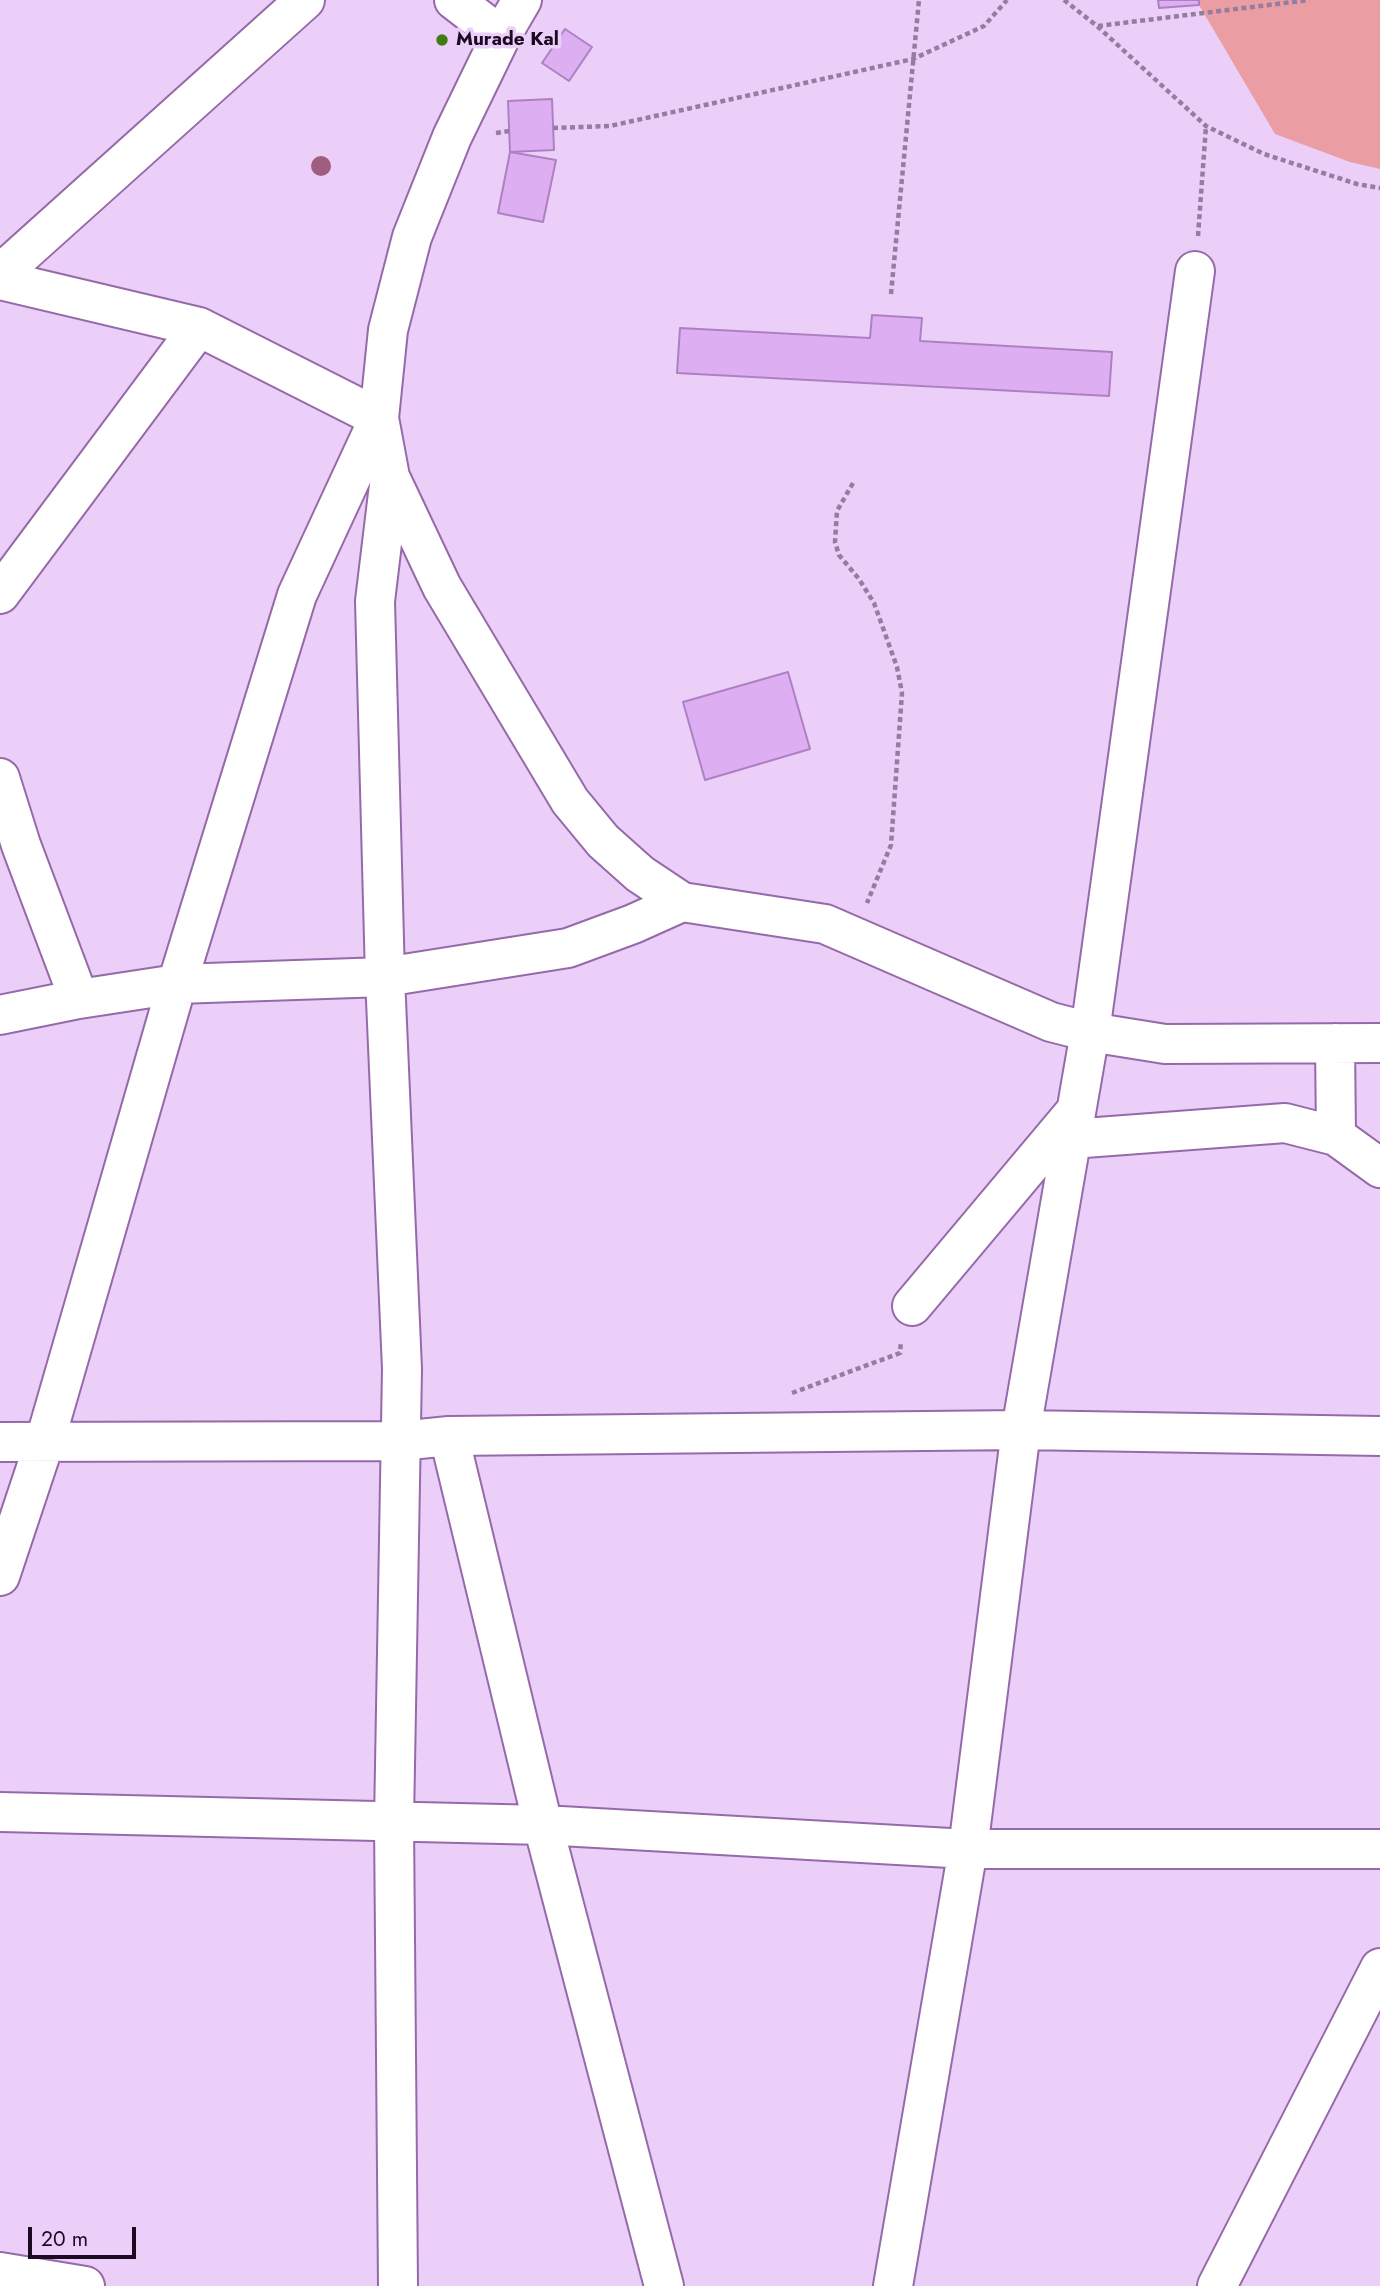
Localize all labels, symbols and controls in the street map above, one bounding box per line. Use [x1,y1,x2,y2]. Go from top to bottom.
place label: Murade Kal [456,29,559,51]
marker: Murade Kal [434,32,450,48]
scale bar [32,2212,140,2256]
text: 20 m [41,2224,88,2254]

